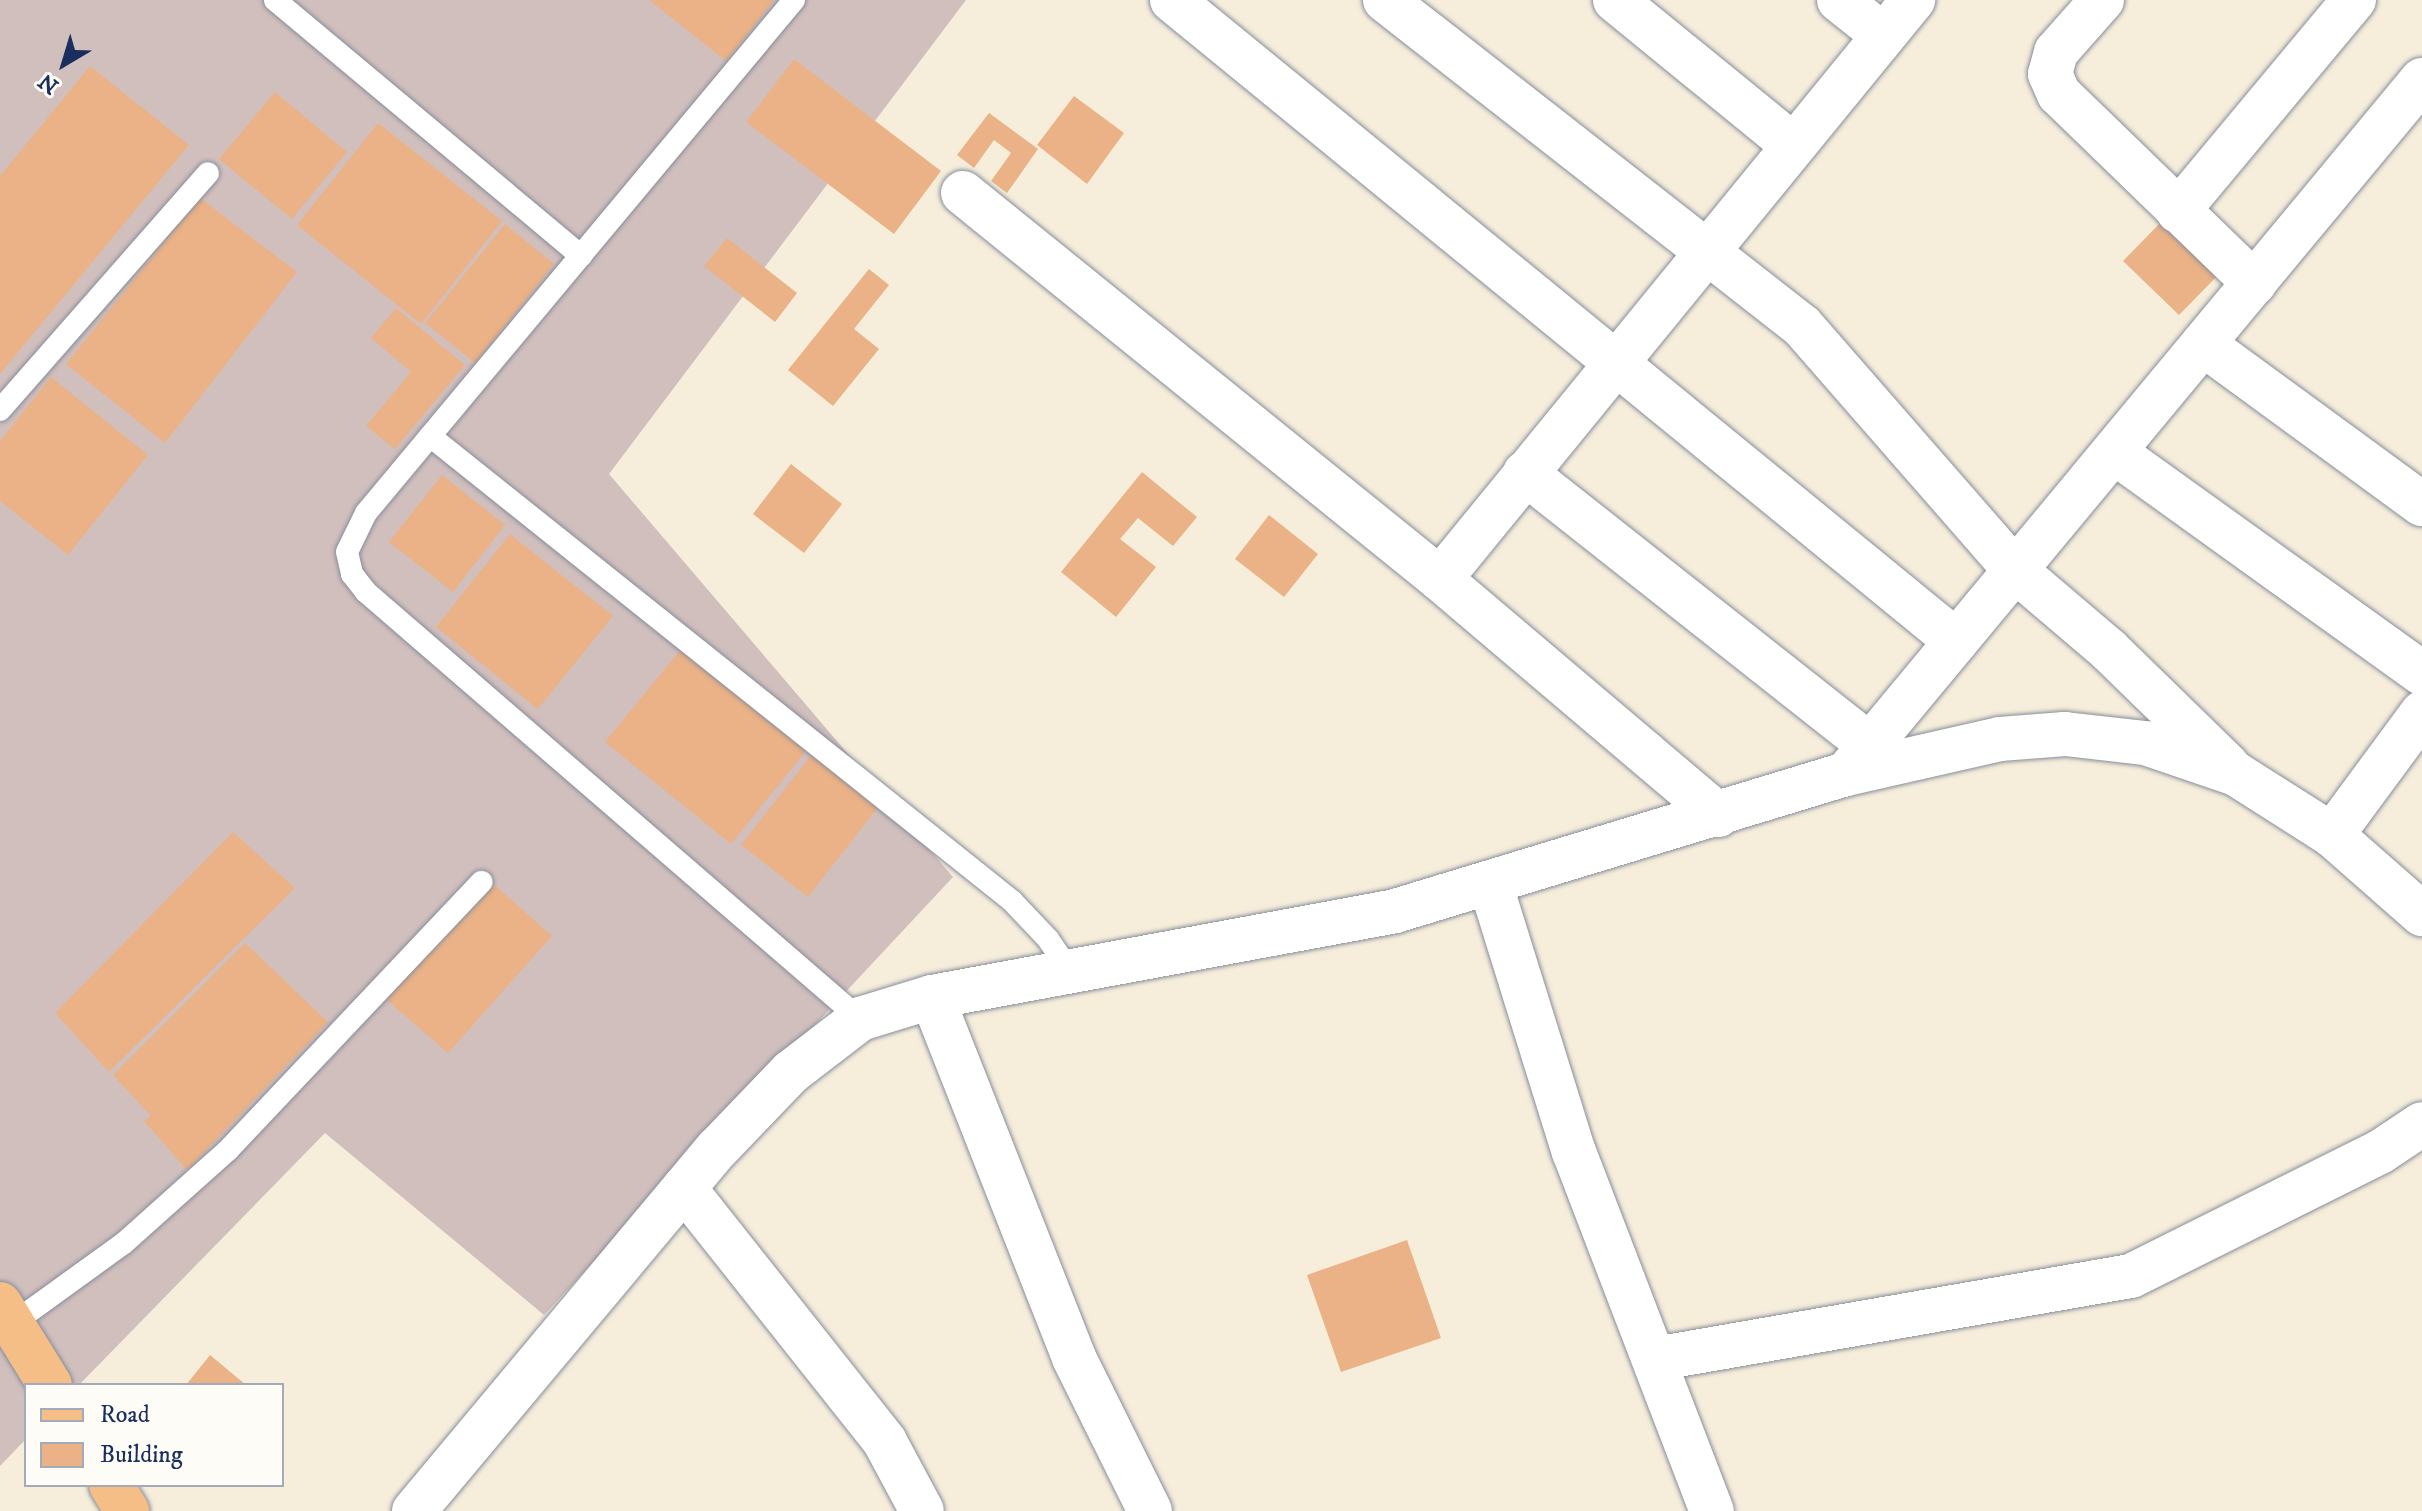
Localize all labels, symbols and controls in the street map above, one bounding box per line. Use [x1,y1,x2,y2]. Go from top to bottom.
north arrow [24,24,104,104]
text: N [33,67,64,100]
legend [24,1383,284,1487]
text: Road [100,1400,150,1430]
text: Building [100,1440,183,1470]

